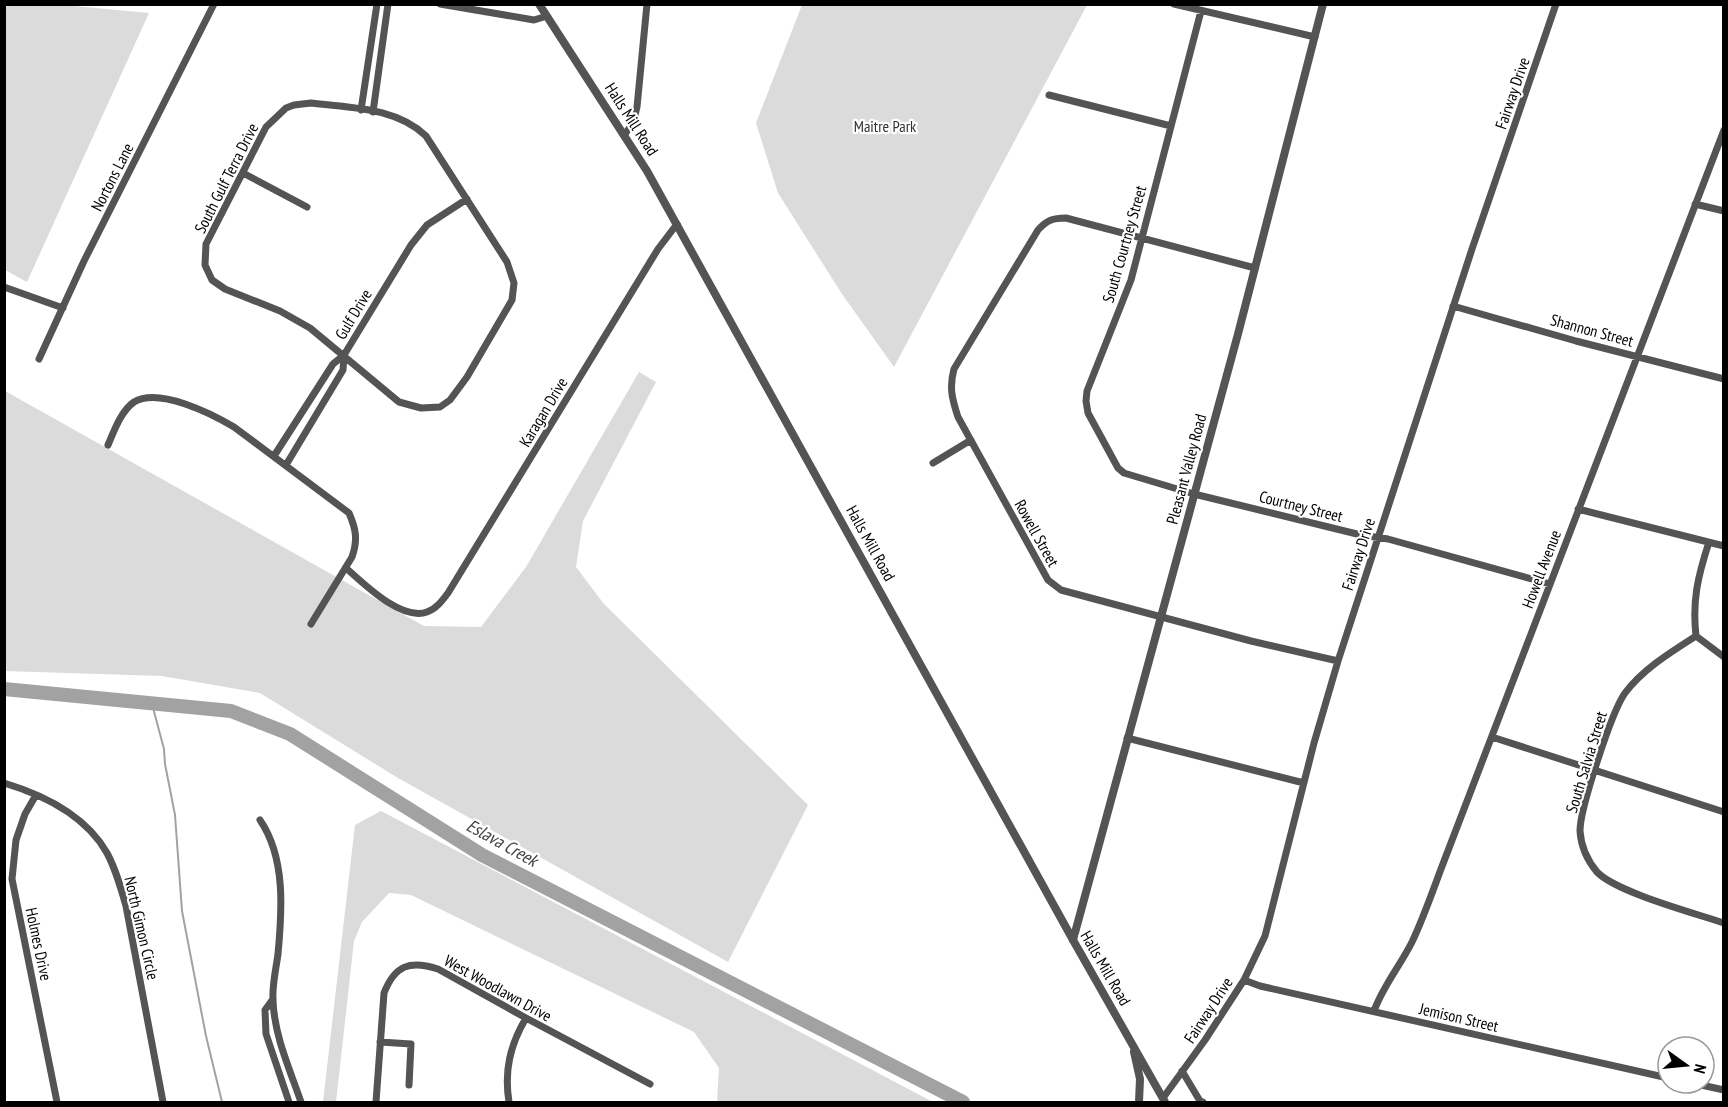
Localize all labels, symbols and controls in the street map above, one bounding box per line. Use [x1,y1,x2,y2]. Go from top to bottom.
street label: Fairway Drive [1490,54,1534,132]
street label: Halls Mill Road [601,79,663,159]
park label: Maitre Park [854,116,917,136]
street label: South Gulf Terra Drive [190,120,262,236]
street label: Nortons Lane [86,140,138,214]
street label: South Courtney Street [1098,183,1150,305]
street label: Gulf Drive [330,285,376,343]
street label: Shannon Street [1548,309,1636,351]
street label: Karagan Drive [514,374,572,450]
street label: Pleasant Valley Road [1162,412,1210,526]
street label: Courtney Street [1257,486,1345,526]
street label: Rowell Street [1010,496,1064,571]
street label: Halls Mill Road [842,502,900,584]
street label: Fairway Drive [1337,515,1379,593]
street label: Howell Avenue [1517,527,1565,611]
street label: South Salvia Street [1561,708,1611,815]
water label: Eslava Creek [463,814,544,872]
street label: North Gimon Circle [120,874,164,982]
street label: Holmes Drive [22,906,56,982]
street label: Halls Mill Road [1077,927,1135,1009]
street label: West Woodlawn Drive [441,950,555,1026]
street label: Fairway Drive [1179,973,1237,1047]
street label: Jemison Street [1417,998,1501,1036]
north arrow [1656,1035,1716,1095]
text: N [1690,1062,1711,1076]

